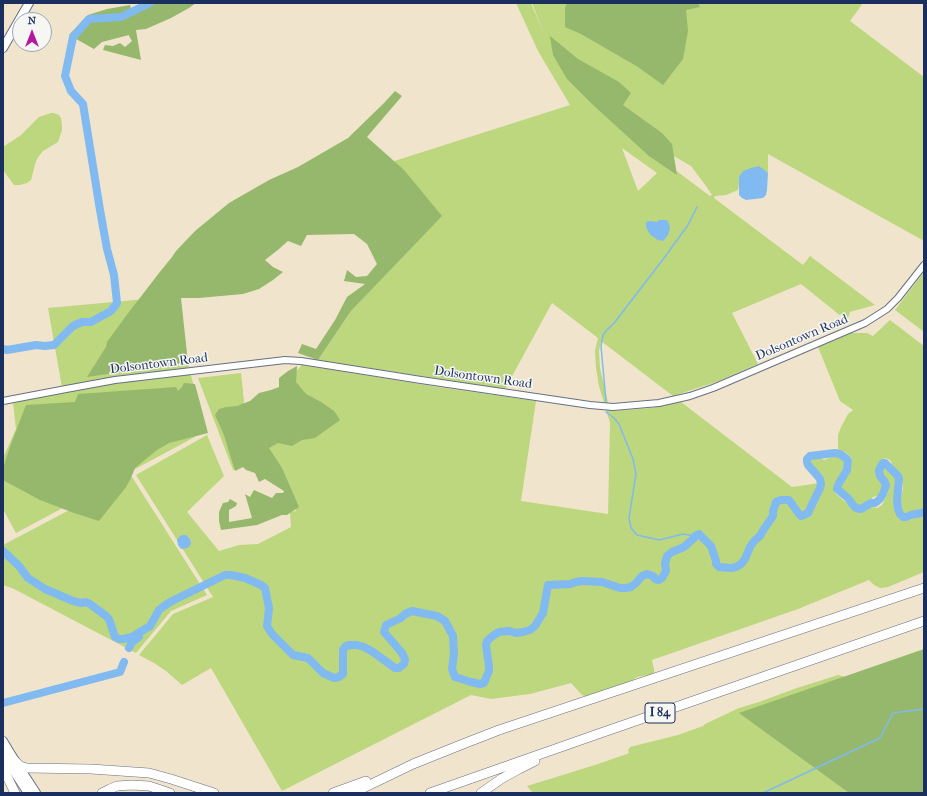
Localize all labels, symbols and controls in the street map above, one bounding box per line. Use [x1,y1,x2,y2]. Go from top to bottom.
north arrow [12,12,52,52]
text: N [28,14,36,27]
street label: Dolsontown Road [754,312,850,364]
street label: Dolsontown Road [109,350,209,378]
street label: Dolsontown Road [433,363,533,393]
road number: I 84 [645,703,675,723]

